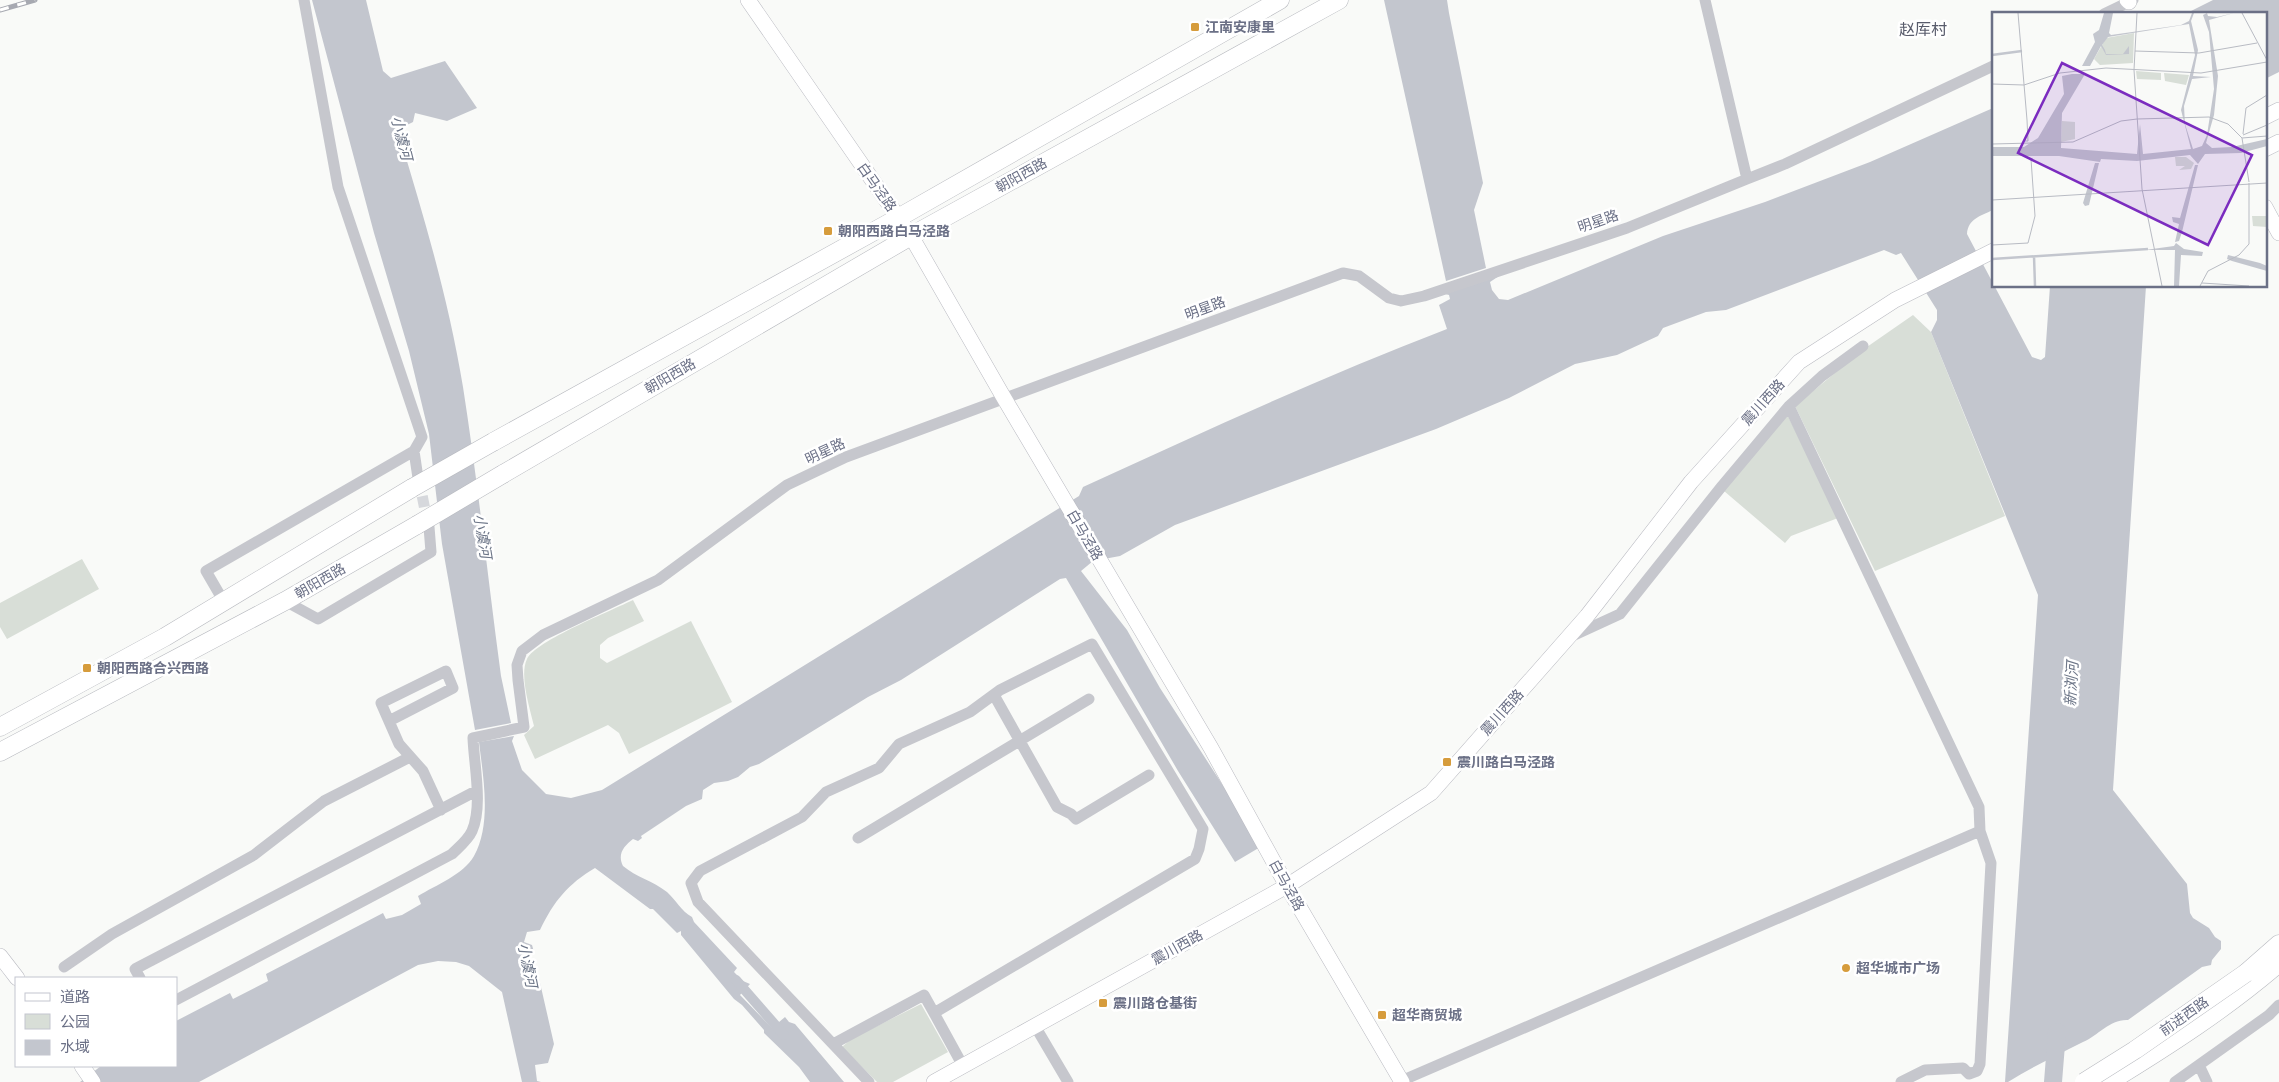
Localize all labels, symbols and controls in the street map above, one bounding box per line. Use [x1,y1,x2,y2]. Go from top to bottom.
inset map [1992,12,2266,288]
place label: 江南安康里 [1205,19,1275,35]
marker: 江南安康里 [1189,21,1201,33]
district label: 赵厍村 [1899,21,1947,38]
water label: 小澞河 [388,114,416,165]
street label: 朝阳西路 [993,154,1049,196]
street label: 白马泾路 [854,159,900,215]
street label: 明星路 [1576,207,1620,235]
place label: 朝阳西路白马泾路 [838,223,950,239]
marker: 朝阳西路白马泾路 [822,225,834,237]
street label: 明星路 [1183,293,1227,323]
street label: 朝阳西路 [642,355,698,397]
street label: 震川西路 [1738,376,1788,428]
street label: 明星路 [803,435,847,467]
street label: 白马泾路 [1064,507,1106,563]
water label: 小澞河 [471,512,495,563]
street label: 朝阳西路 [292,560,348,602]
water label: 新浏河 [2061,658,2081,707]
place label: 朝阳西路合兴西路 [97,660,209,676]
marker: 朝阳西路合兴西路 [81,662,93,674]
street label: 震川西路 [1477,686,1527,738]
place label: 震川路白马泾路 [1457,754,1555,770]
marker: 震川路白马泾路 [1441,756,1453,768]
street label: 白马泾路 [1266,857,1308,913]
street label: 震川西路 [1149,926,1205,968]
water label: 小澞河 [515,941,541,992]
place label: 超华城市广场 [1856,960,1940,976]
marker: 超华城市广场 [1840,962,1852,974]
legend [15,977,178,1067]
text: 道路 [60,988,90,1005]
street label: 前进西路 [2156,993,2212,1039]
place label: 震川路仓基街 [1113,995,1197,1011]
marker: 震川路仓基街 [1097,997,1109,1009]
place label: 超华商贸城 [1392,1007,1462,1023]
marker: 超华商贸城 [1376,1009,1388,1021]
text: 公园 [60,1013,90,1030]
text: 水域 [60,1038,90,1055]

